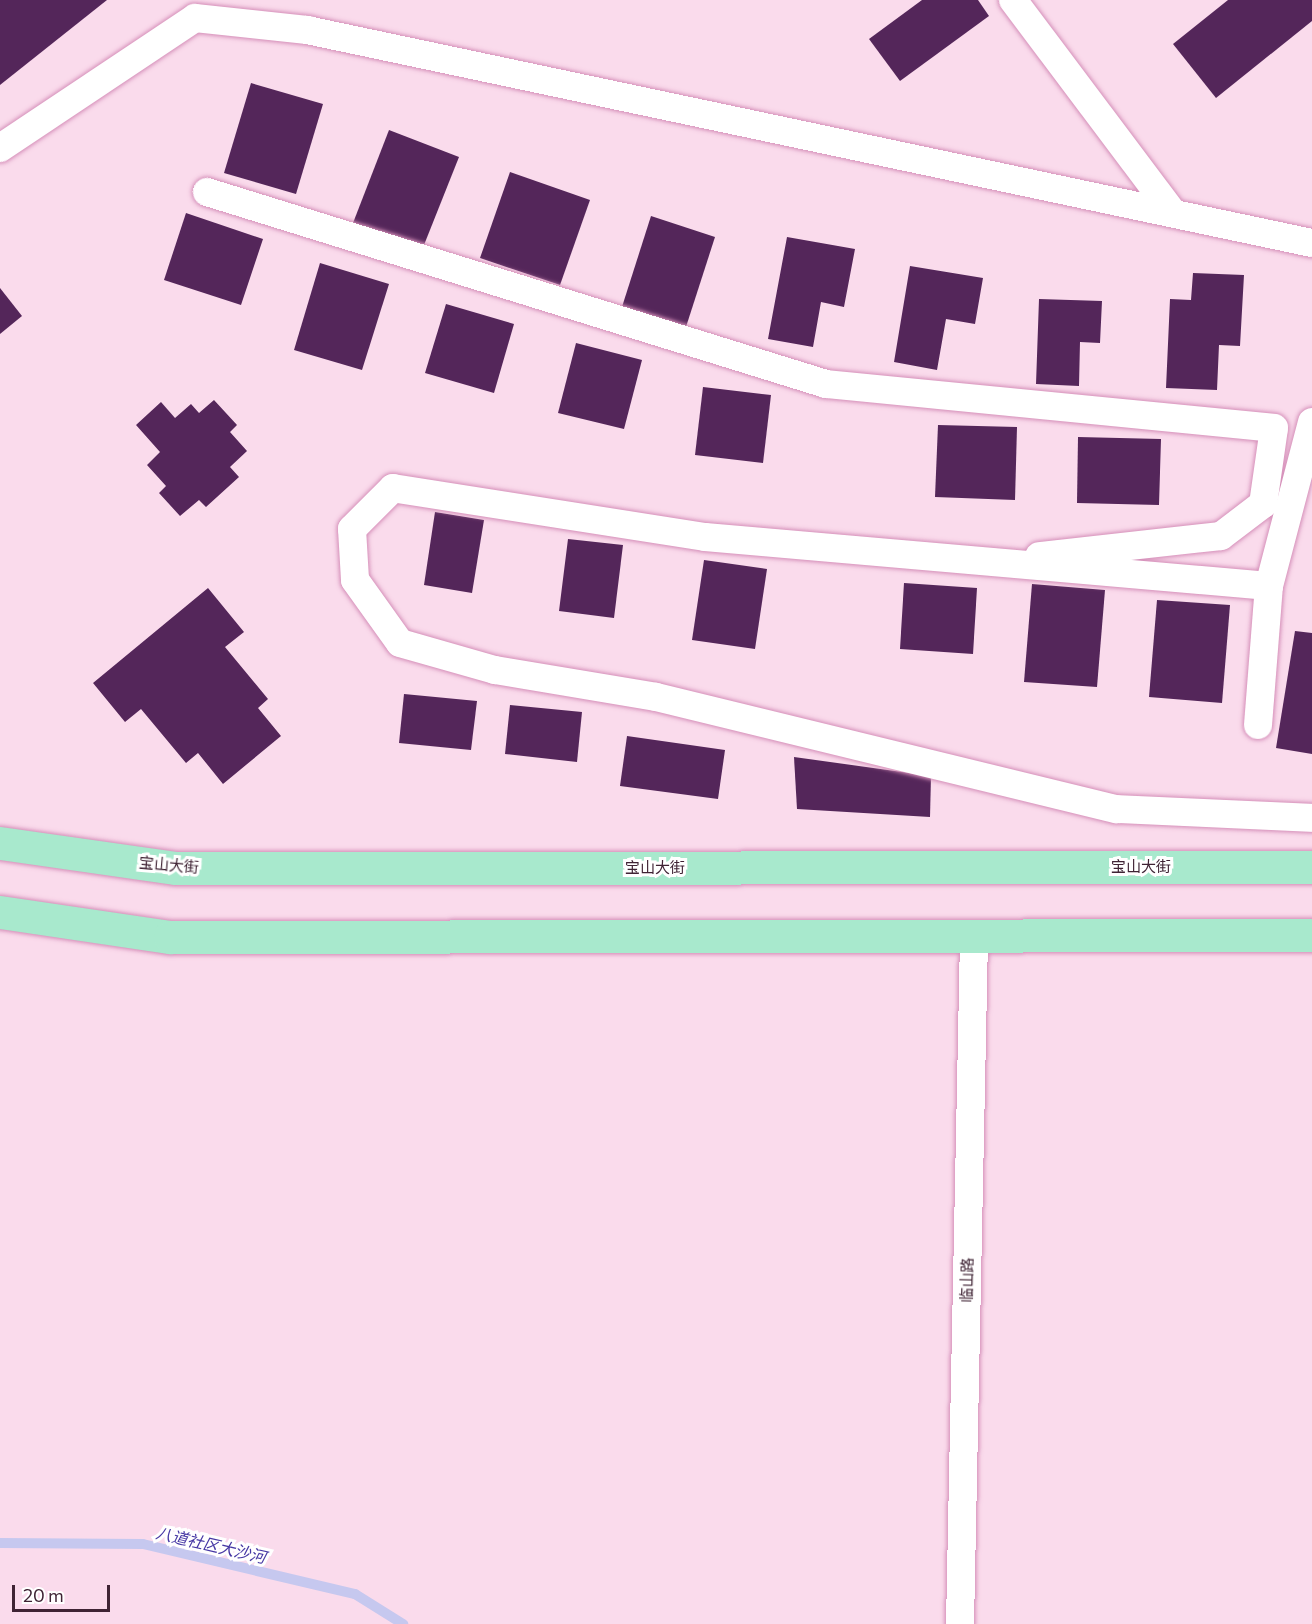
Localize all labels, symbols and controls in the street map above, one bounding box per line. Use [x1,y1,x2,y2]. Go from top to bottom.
street label: 宝山大街 [138,853,200,877]
street label: 宝山大街 [1111,858,1171,876]
street label: 宝山大街 [625,859,685,877]
street label: 临山路 [958,1257,976,1303]
water label: 八道社区大沙河 [154,1523,268,1567]
scale bar [15,1573,112,1611]
text: 20 m [23,1584,64,1606]

